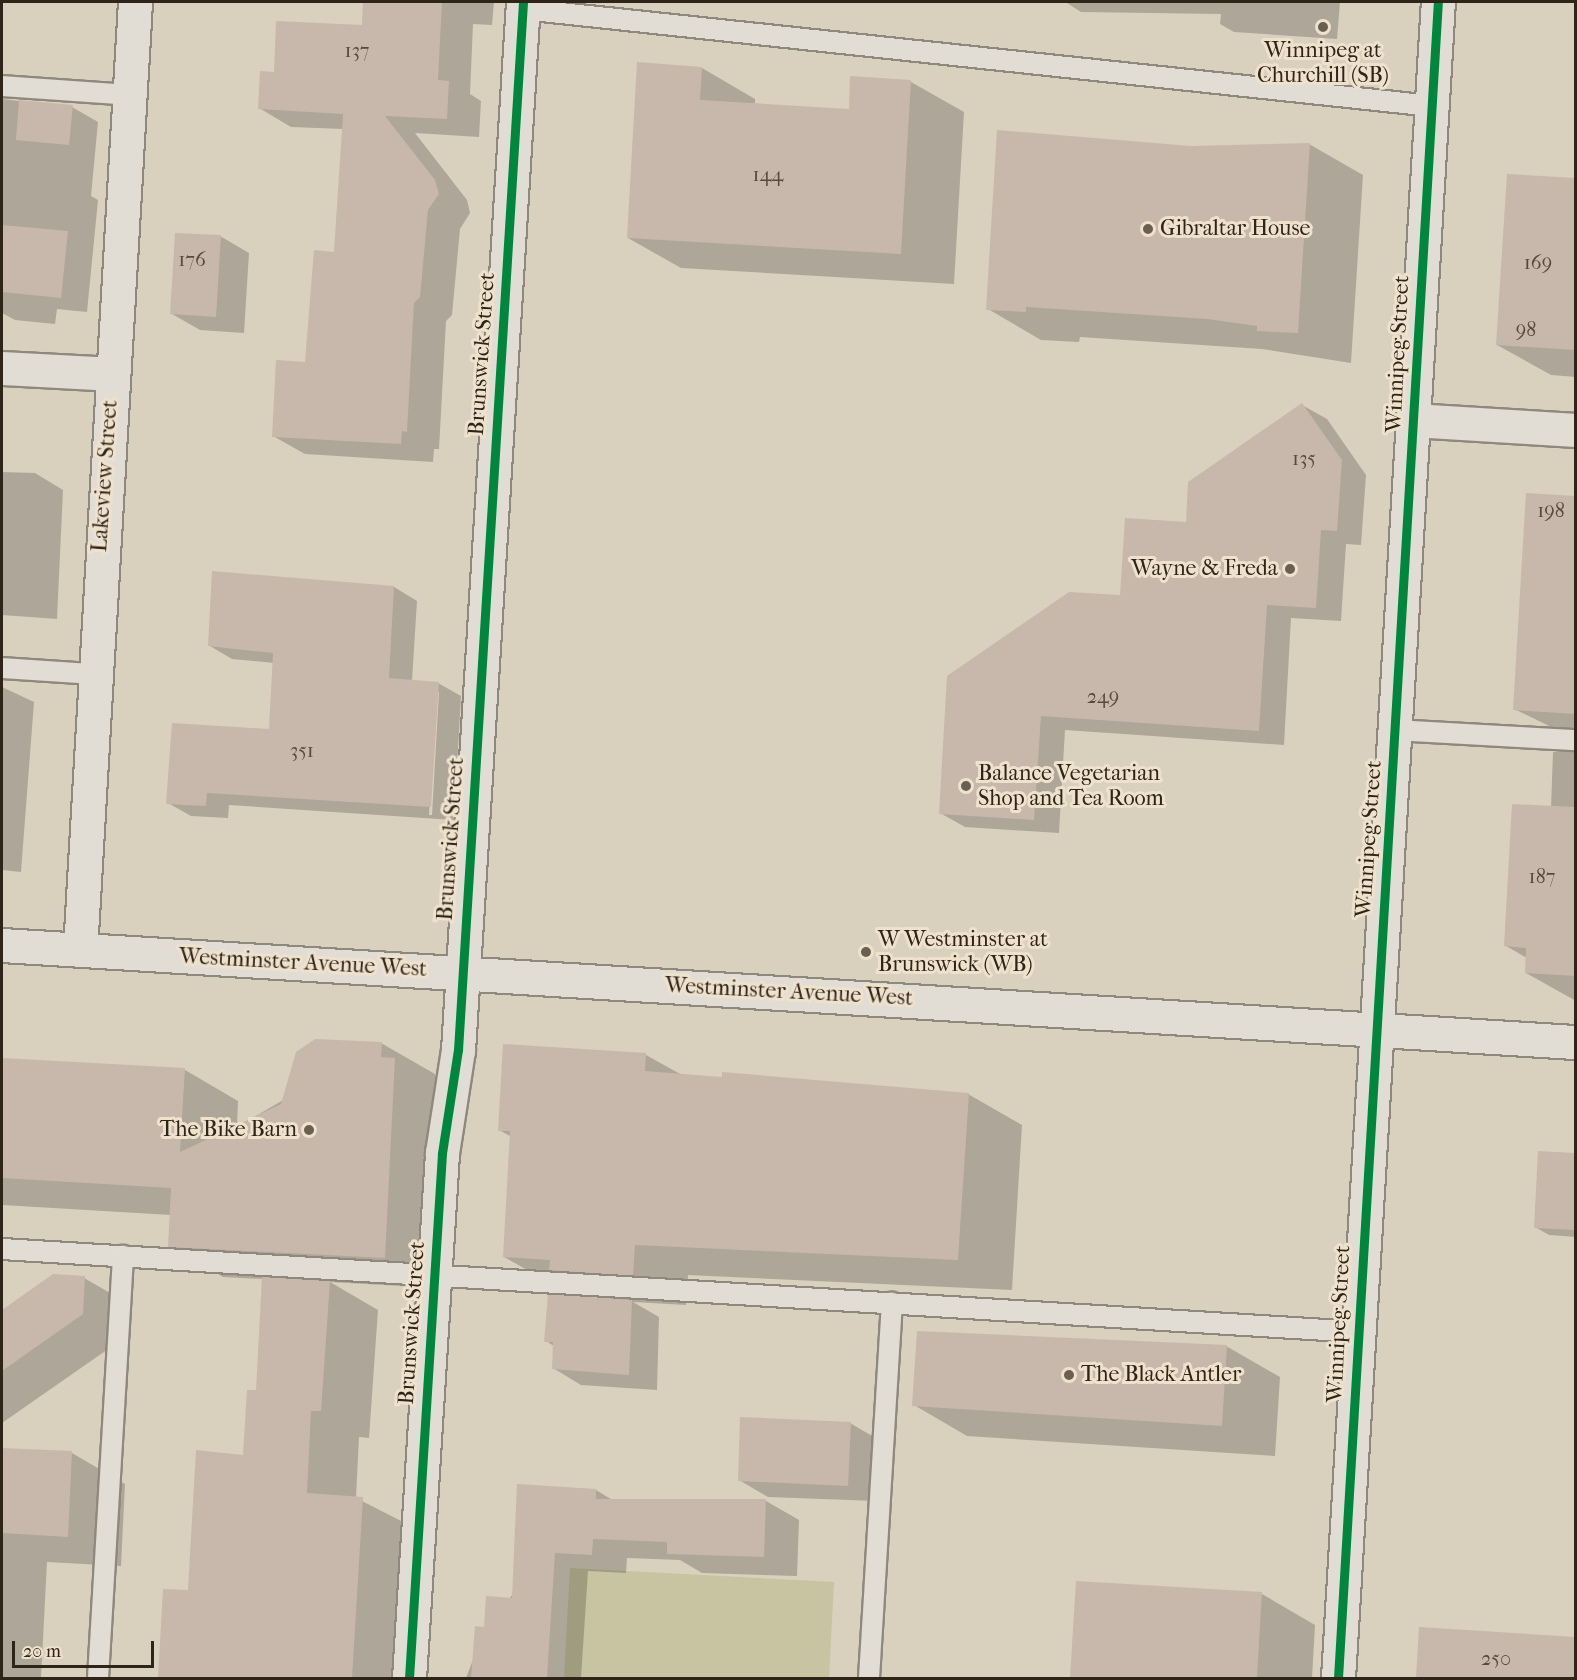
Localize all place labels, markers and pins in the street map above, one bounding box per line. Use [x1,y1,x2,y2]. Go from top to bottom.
marker: Winnipeg at Churchill (SB) [1316,20,1330,34]
place label: Winnipeg at Churchill (SB) [1257,37,1389,88]
place label: Gibraltar House [1160,216,1310,242]
marker: Gibraltar House [1141,222,1155,236]
place label: Wayne & Freda [1131,556,1278,582]
marker: Wayne & Freda [1283,562,1297,576]
place label: Balance Vegetarian Shop and Tea Room [978,760,1164,812]
marker: Balance Vegetarian Shop and Tea Room [959,779,973,793]
place label: W Westminster at Brunswick (WB) [878,926,1048,978]
marker: W Westminster at Brunswick (WB) [859,945,873,959]
place label: The Bike Barn [160,1117,297,1143]
marker: The Bike Barn [302,1123,316,1137]
place label: The Black Antler [1081,1362,1241,1388]
marker: The Black Antler [1062,1368,1076,1382]

